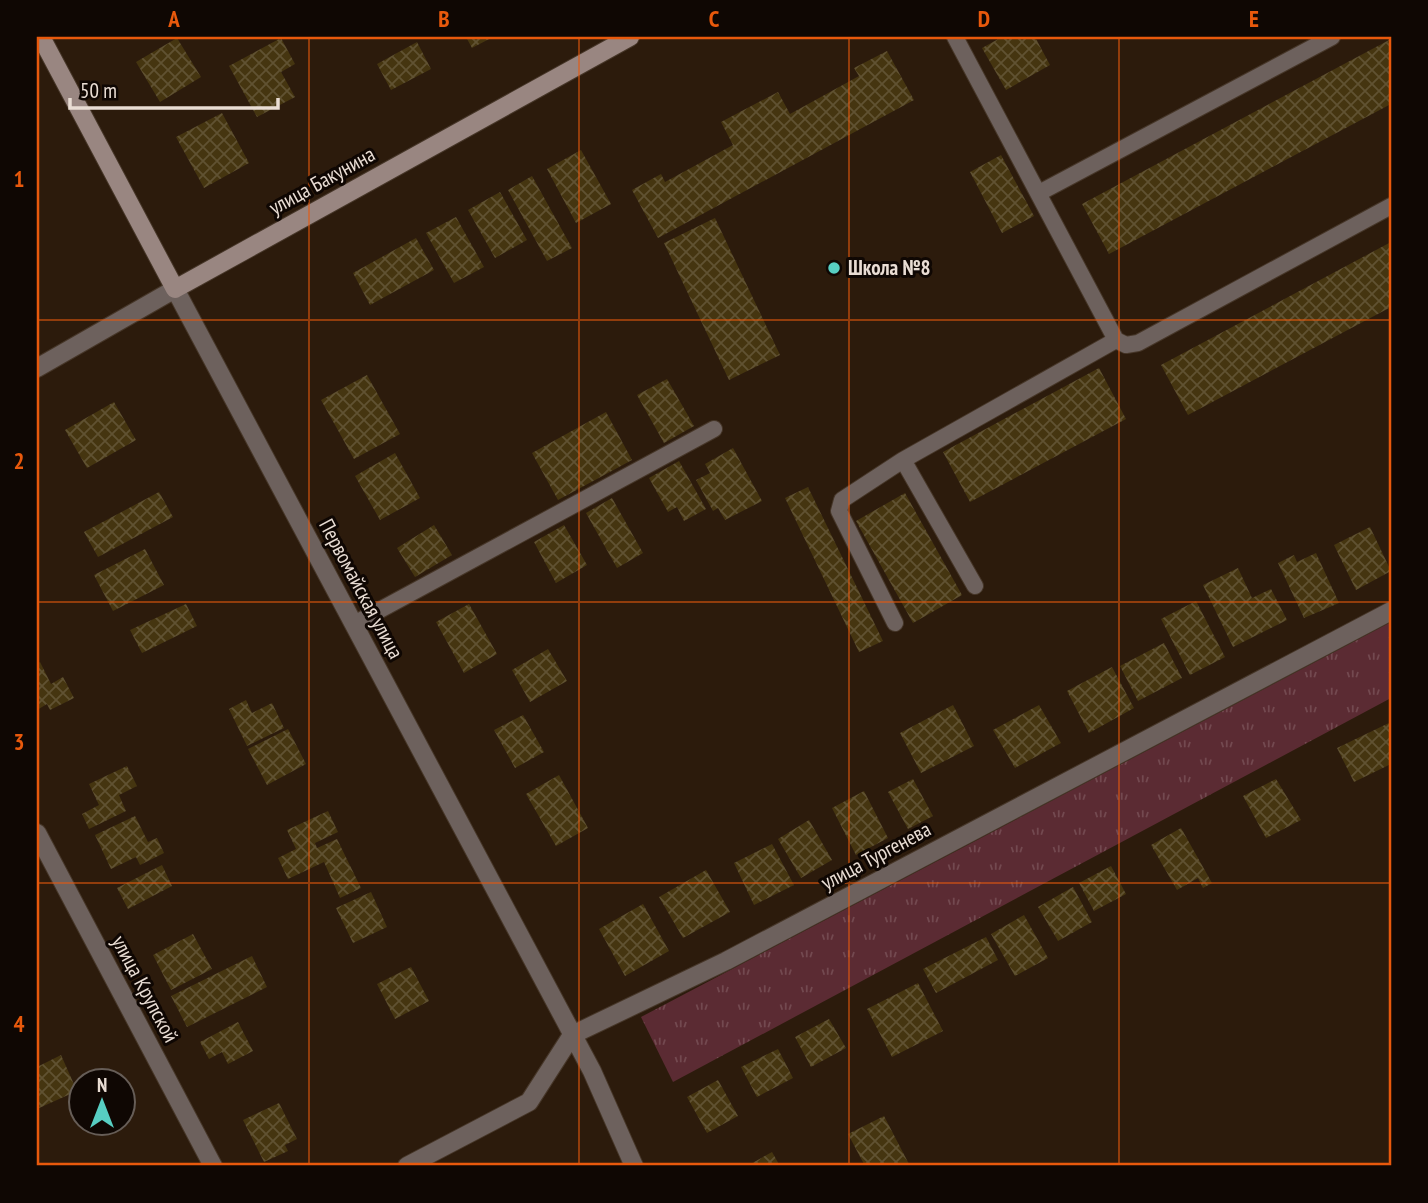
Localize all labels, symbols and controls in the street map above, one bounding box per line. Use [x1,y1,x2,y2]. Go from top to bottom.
text: A [167,4,180,33]
text: B [438,4,450,33]
text: C [709,4,720,33]
text: D [978,4,990,33]
text: E [1249,4,1259,33]
scale bar [70,66,278,110]
text: 50 m [80,77,117,104]
street label: улица Бакунина [264,140,380,221]
text: 1 [14,164,25,193]
place label: Школа №8 [848,254,931,281]
marker: Школа №8 [826,260,842,276]
text: 2 [14,446,25,475]
street label: Первомайская улица [313,514,410,663]
text: 3 [14,727,25,756]
street label: улица Тургенева [816,815,935,896]
street label: улица Крупской [106,931,185,1047]
text: 4 [14,1009,25,1038]
north arrow [66,1066,136,1136]
text: N [97,1073,107,1097]

